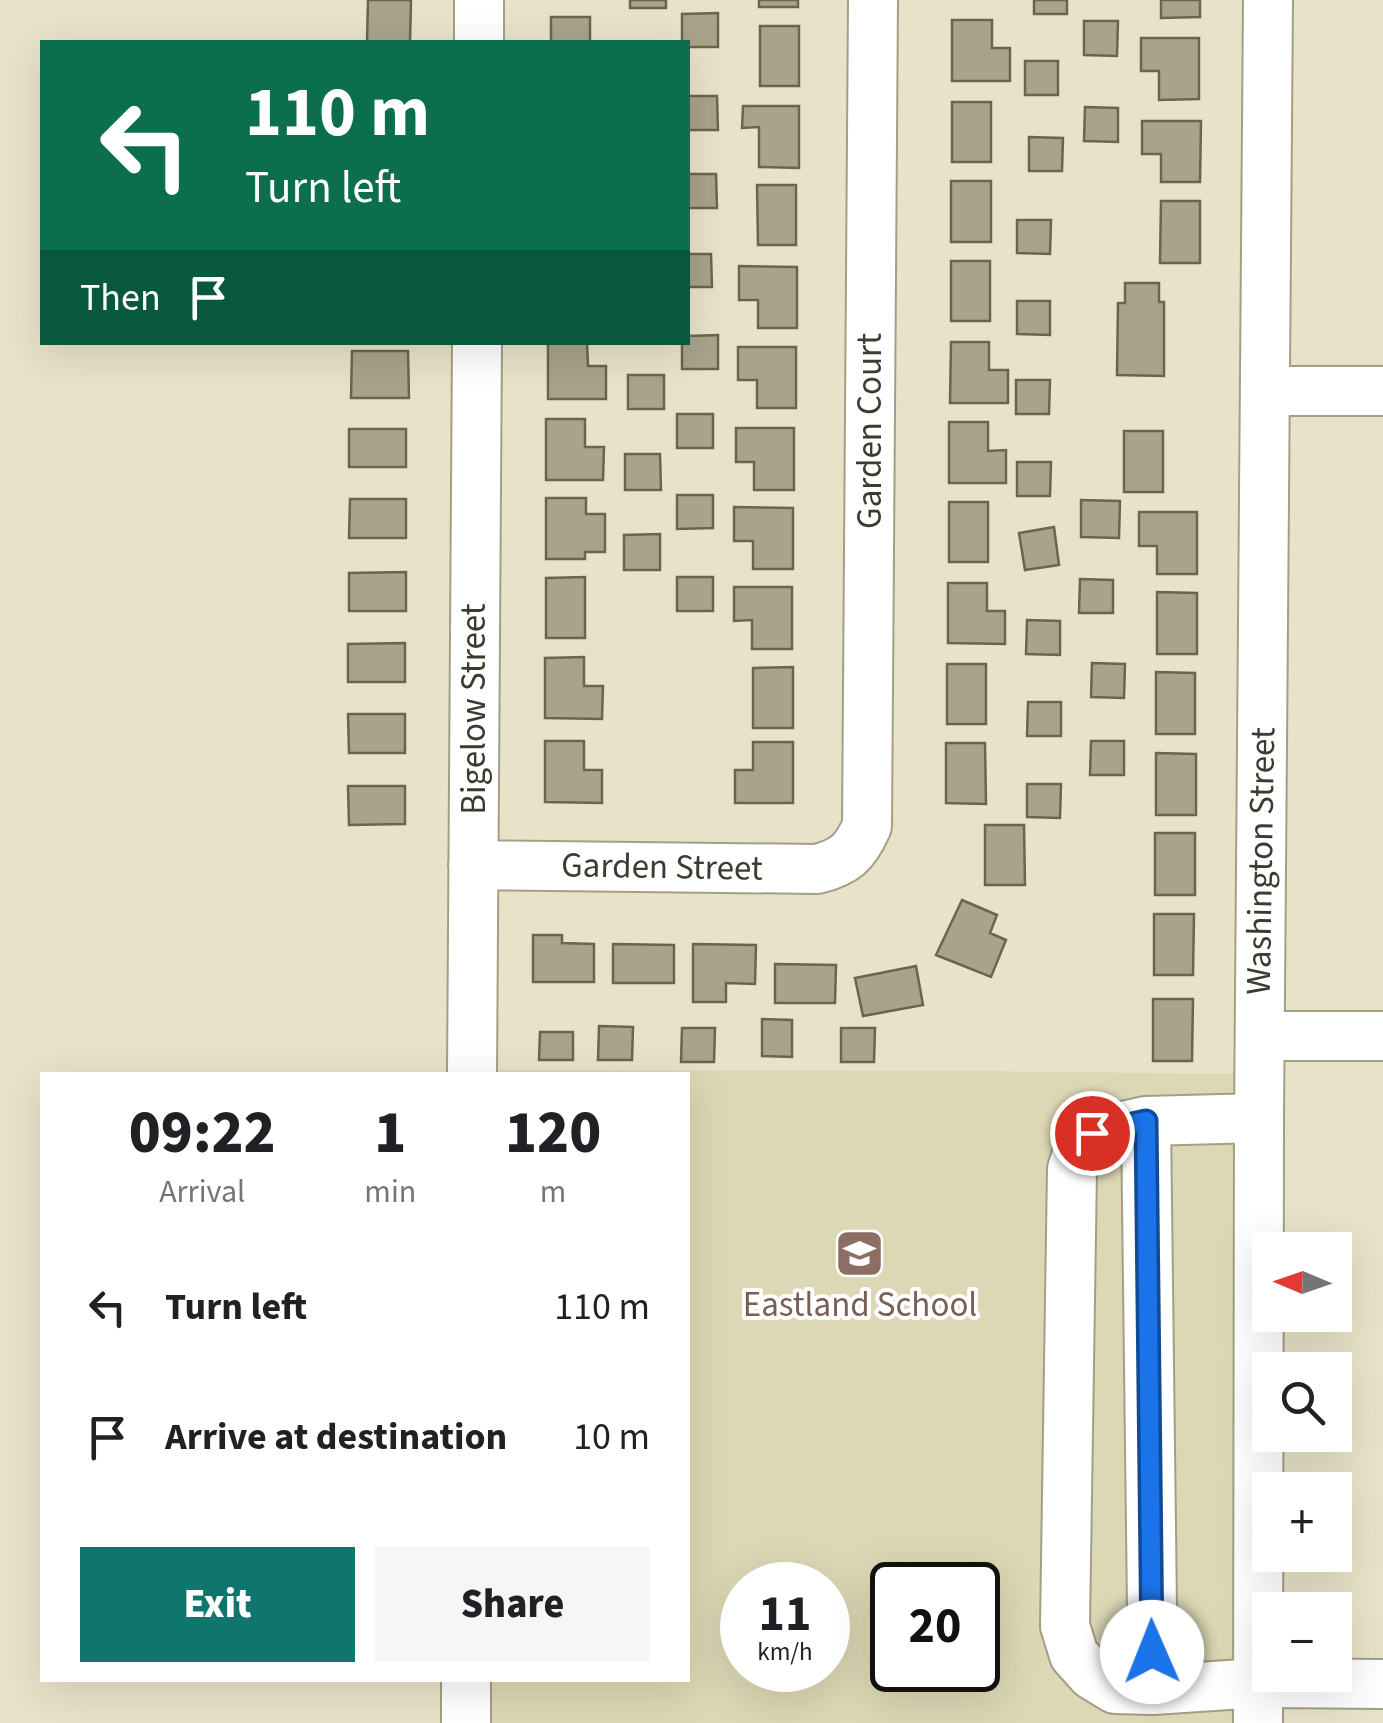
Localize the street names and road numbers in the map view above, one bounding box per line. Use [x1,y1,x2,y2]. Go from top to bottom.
street label: Garden Court [845,333,895,529]
street label: Bigelow Street [449,603,499,815]
street label: Washington Street [1234,727,1288,995]
street label: Garden Street [561,840,763,894]

